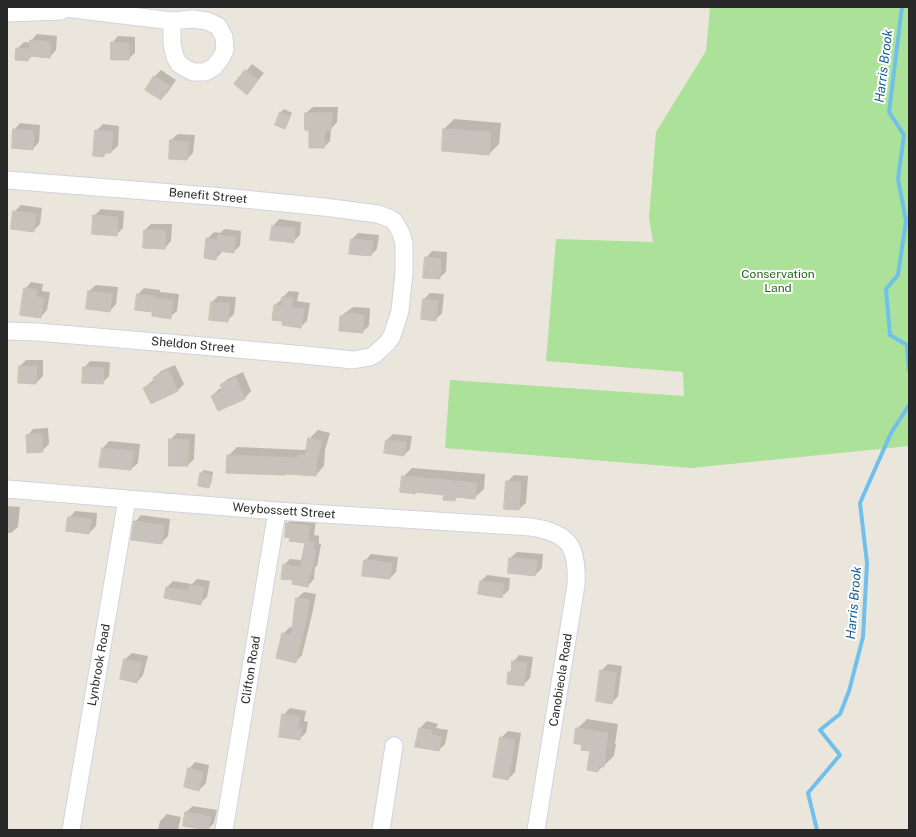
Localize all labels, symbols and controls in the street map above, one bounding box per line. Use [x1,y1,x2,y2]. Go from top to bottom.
water label: Harris Brook [872,29,896,103]
street label: Benefit Street [168,185,248,207]
park label: Conservation Land [741,267,815,295]
street label: Sheldon Street [151,334,235,356]
street label: Weybossett Street [232,500,336,522]
water label: Harris Brook [843,566,865,640]
street label: Lynbrook Road [85,623,113,707]
street label: Canobieola Road [547,633,575,727]
street label: Clifton Road [239,635,263,705]

